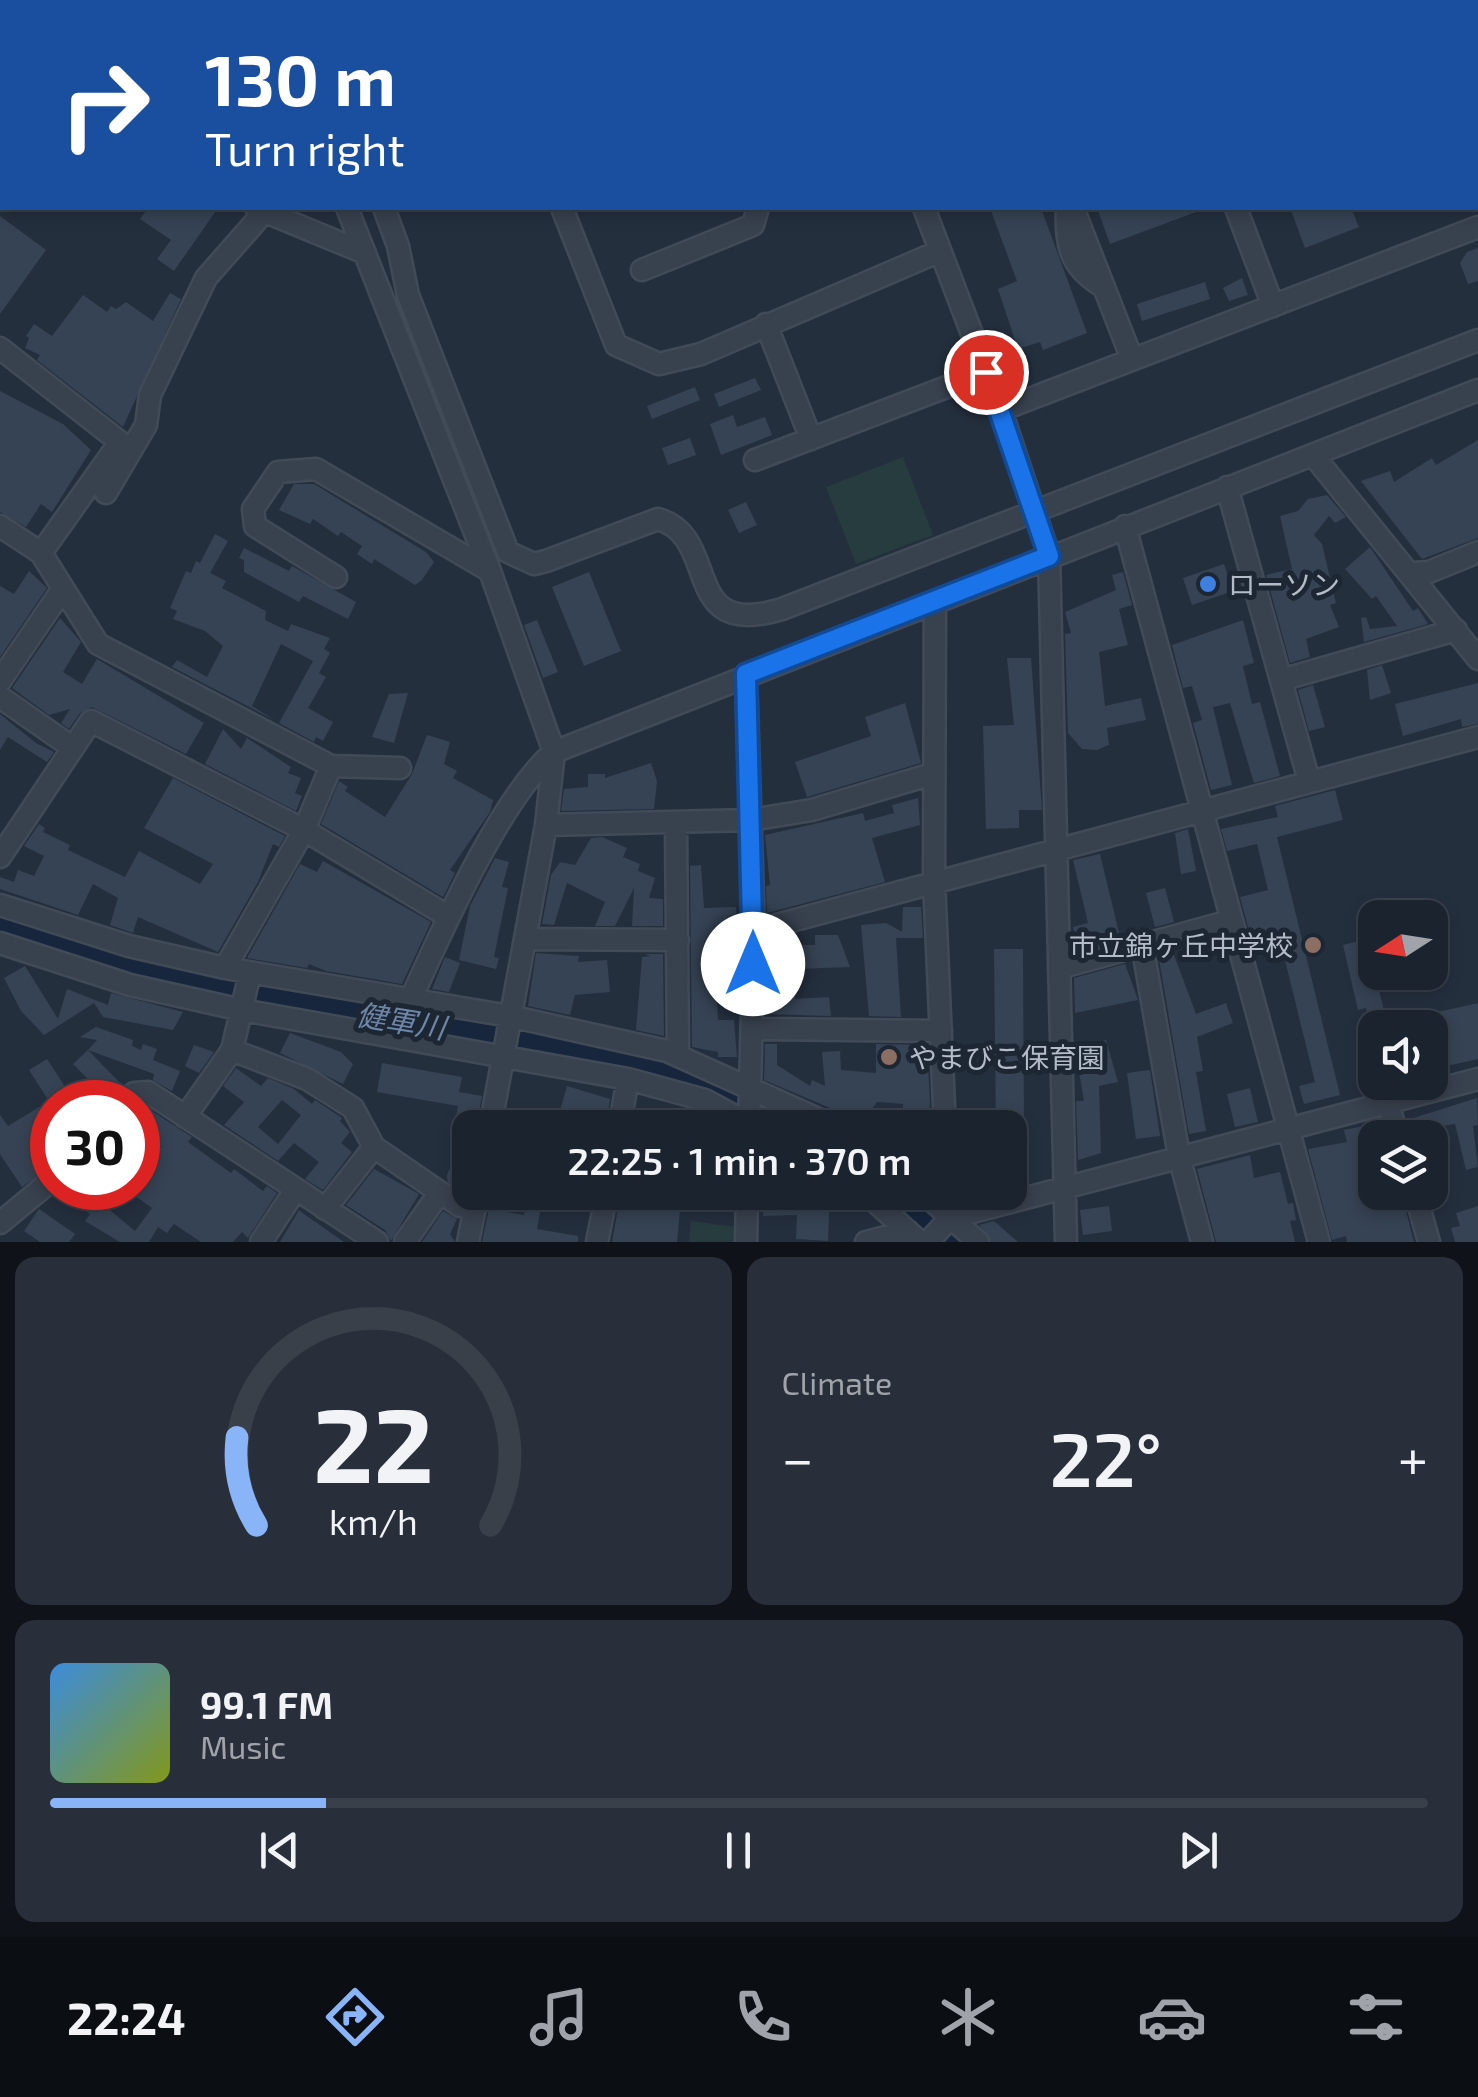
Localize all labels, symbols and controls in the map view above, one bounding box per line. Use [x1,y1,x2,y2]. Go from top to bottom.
text: 130 m [205,36,396,120]
icon: right [40,40,170,170]
text: Turn right [205,121,405,175]
pin [944,330,1029,415]
icon: arrive [959,345,1014,400]
place label: ローソン [1228,567,1340,601]
marker: ローソン [1197,573,1219,595]
north arrow [1358,900,1448,990]
map controls [1358,900,1448,1210]
position arrow [701,912,805,1016]
place label: 市立錦ヶ丘中学校 [1069,928,1293,962]
marker: 市立錦ヶ丘中学校 [1302,934,1324,956]
water label: 健軍川 [354,995,451,1045]
button: sound [1358,1010,1448,1100]
place label: やまびこ保育園 [909,1040,1105,1074]
marker: やまびこ保育園 [878,1046,900,1068]
speed limit sign: 30 [30,1080,160,1210]
button: layers [1358,1120,1448,1210]
text: 22:25 · 1 min · 370 m [568,1137,911,1183]
text: Climate [782,1363,892,1401]
text: 22 [313,1379,434,1504]
text: 22° [1050,1412,1162,1502]
text: − [782,1424,814,1490]
text: + [1398,1424,1428,1490]
text: km/h [329,1499,418,1542]
text: 99.1 FM [200,1681,333,1727]
text: Music [200,1727,286,1765]
icon: previous [252,1823,307,1878]
icon: pause [711,1823,766,1878]
icon: next [1171,1823,1226,1878]
icon: directions [320,1982,390,2052]
icon: music [524,1982,594,2052]
icon: phone [728,1982,798,2052]
icon: climate [933,1982,1003,2052]
icon: car [1137,1982,1207,2052]
icon: filters [1341,1982,1411,2052]
text: 22:24 [67,1990,186,2044]

